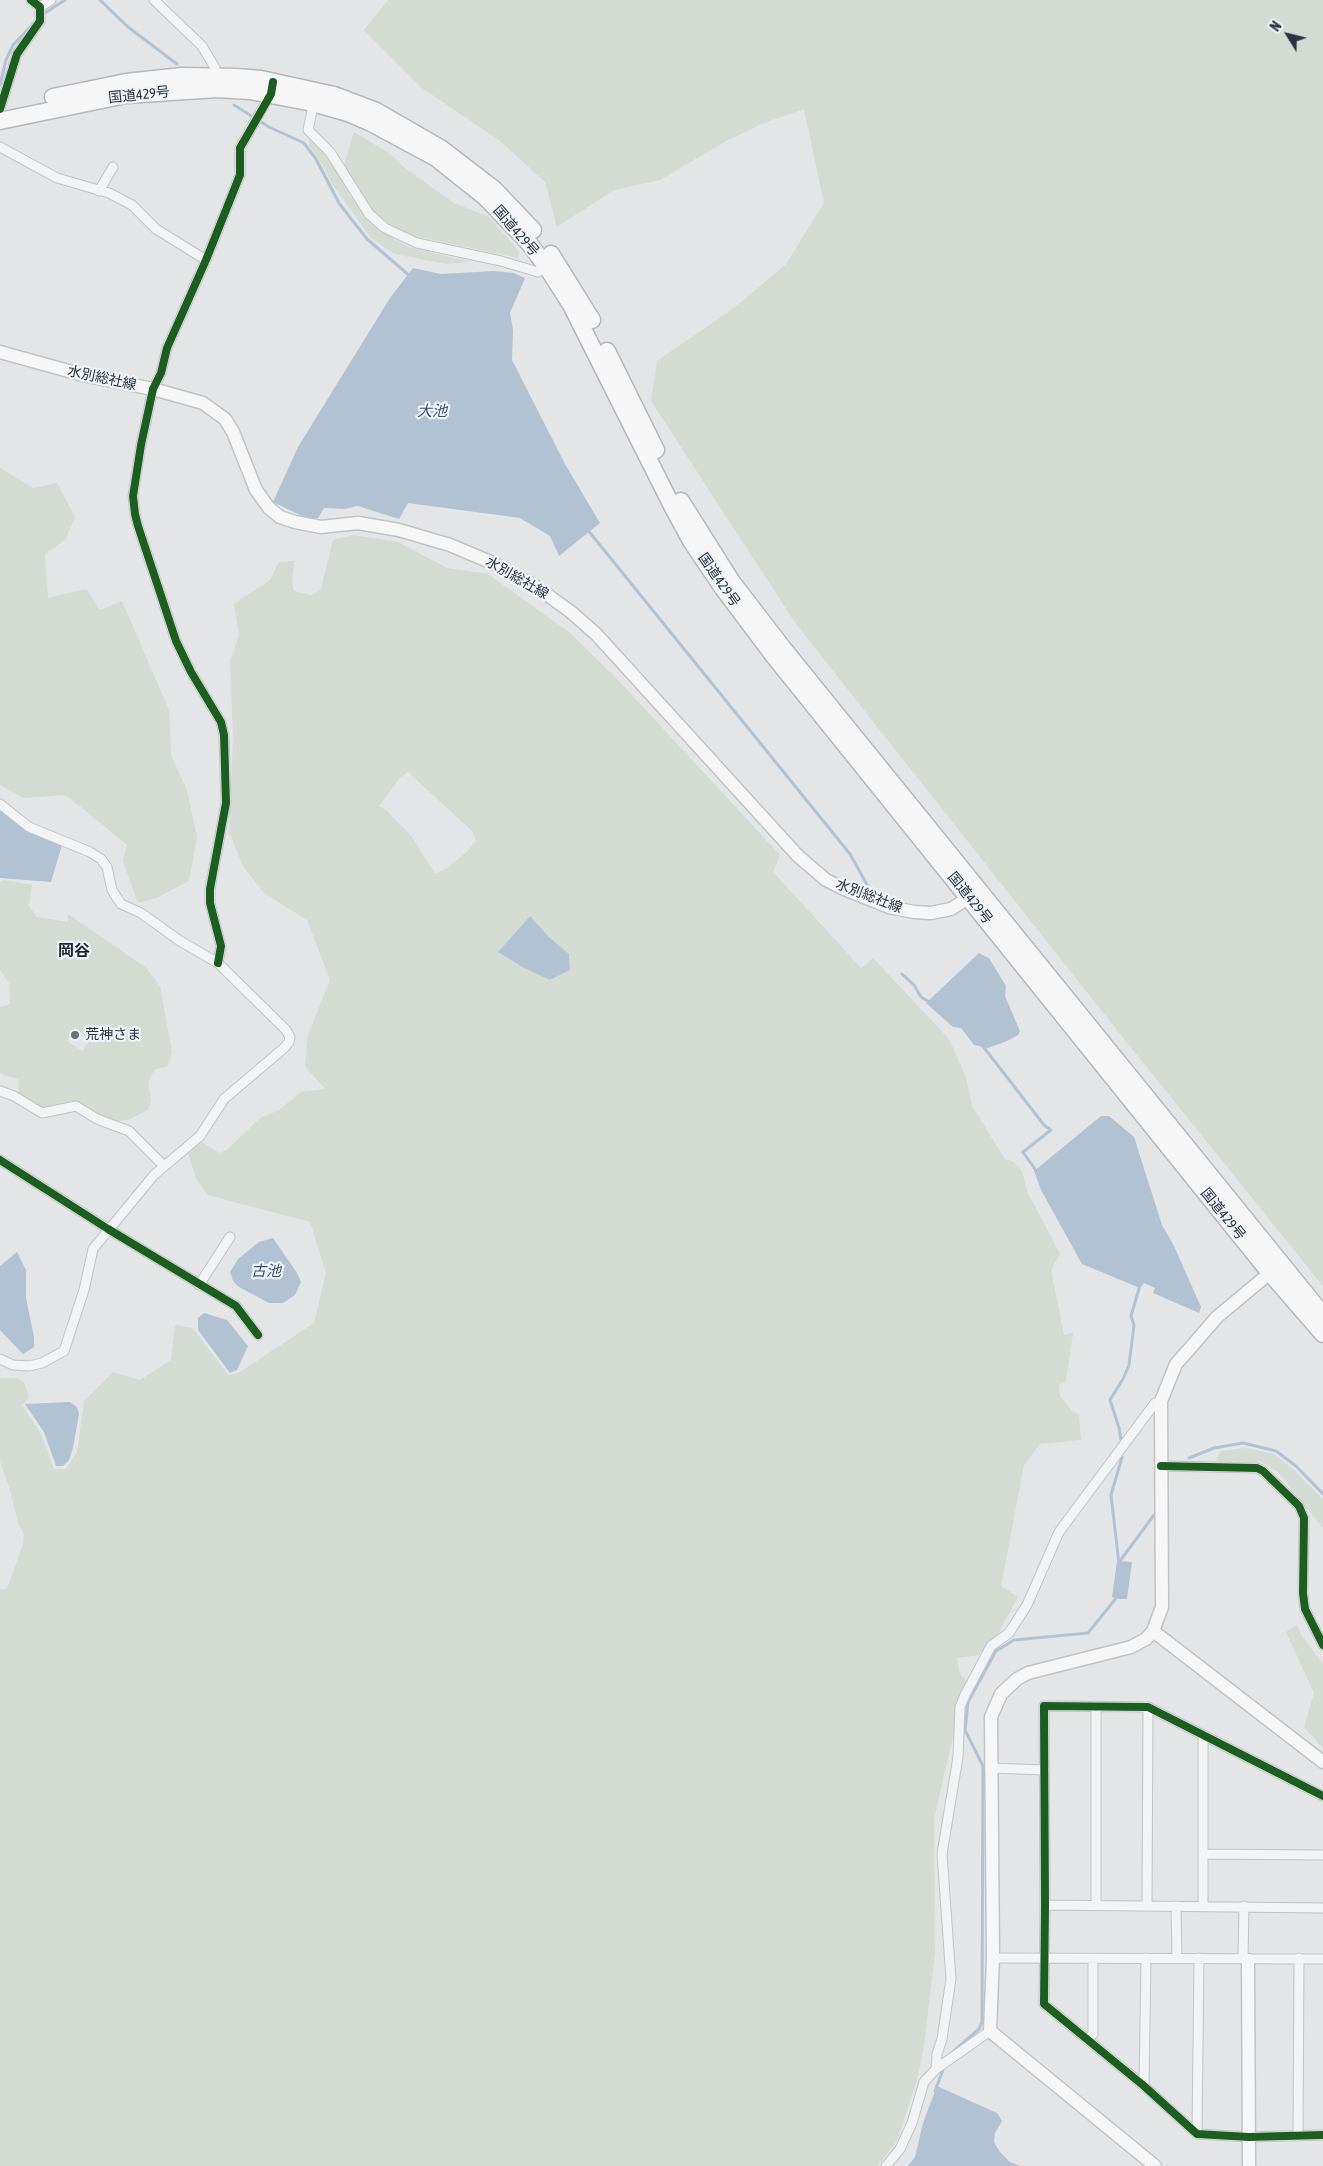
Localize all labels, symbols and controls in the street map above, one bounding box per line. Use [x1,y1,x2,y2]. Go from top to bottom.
north arrow [1263,10,1313,60]
text: N [1267,18,1285,34]
street label: 国道429号 [107,83,171,107]
street label: 国道429号 [489,202,543,260]
street label: 水別総社線 [66,363,138,393]
water label: 大池 [417,402,447,420]
street label: 国道429号 [694,550,744,610]
street label: 水別総社線 [482,553,552,603]
street label: 国道429号 [944,869,996,927]
street label: 水別総社線 [833,876,905,916]
district label: 岡谷 [58,941,90,961]
place label: 荒神さま [85,1027,141,1043]
marker: 荒神さま [69,1029,81,1041]
street label: 国道429号 [1197,1185,1249,1243]
water label: 古池 [251,1262,281,1280]

